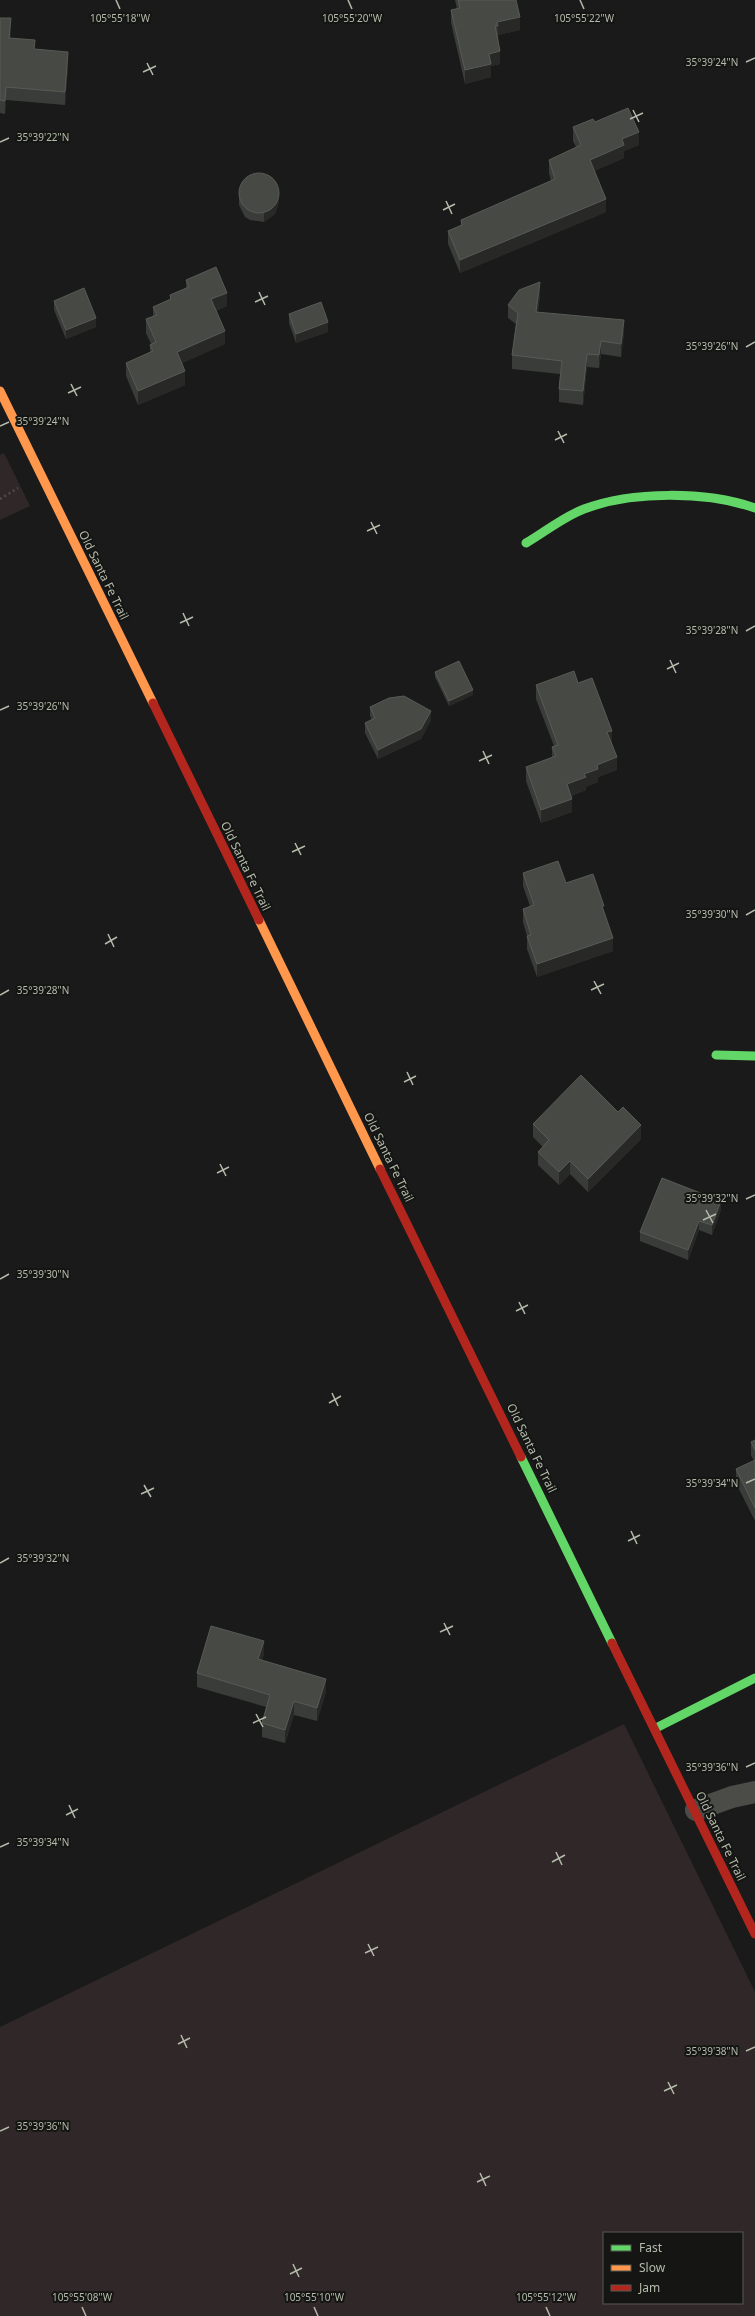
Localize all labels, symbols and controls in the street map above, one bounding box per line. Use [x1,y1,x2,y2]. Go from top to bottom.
text: 105°55'18"W [90,11,151,25]
text: 105°55'20"W [322,11,383,25]
text: 105°55'22"W [554,11,615,25]
text: 35°39'24"N [686,55,738,69]
text: 35°39'22"N [17,130,69,144]
text: 35°39'26"N [686,339,738,353]
text: 35°39'24"N [17,414,69,428]
street label: Old Santa Fe Trail [75,527,133,623]
text: 35°39'28"N [686,623,738,637]
text: 35°39'26"N [17,699,69,713]
street label: Old Santa Fe Trail [217,818,275,914]
text: 35°39'30"N [686,907,738,921]
text: 35°39'28"N [17,983,69,997]
street label: Old Santa Fe Trail [360,1109,418,1205]
text: 35°39'32"N [686,1191,738,1205]
text: 35°39'30"N [17,1267,69,1281]
street label: Old Santa Fe Trail [503,1400,561,1496]
text: 35°39'34"N [686,1476,738,1490]
text: 35°39'32"N [17,1551,69,1565]
text: 35°39'36"N [686,1760,738,1774]
street label: Old Santa Fe Trail [692,1788,750,1884]
text: 35°39'34"N [17,1835,69,1849]
text: 35°39'38"N [686,2044,738,2058]
text: 35°39'36"N [17,2119,69,2133]
legend [603,2232,743,2304]
text: Fast [639,2239,663,2256]
text: Slow [639,2259,666,2276]
text: Jam [638,2279,660,2296]
text: 105°55'08"W [52,2290,113,2304]
text: 105°55'10"W [284,2290,345,2304]
text: 105°55'12"W [516,2290,577,2304]

